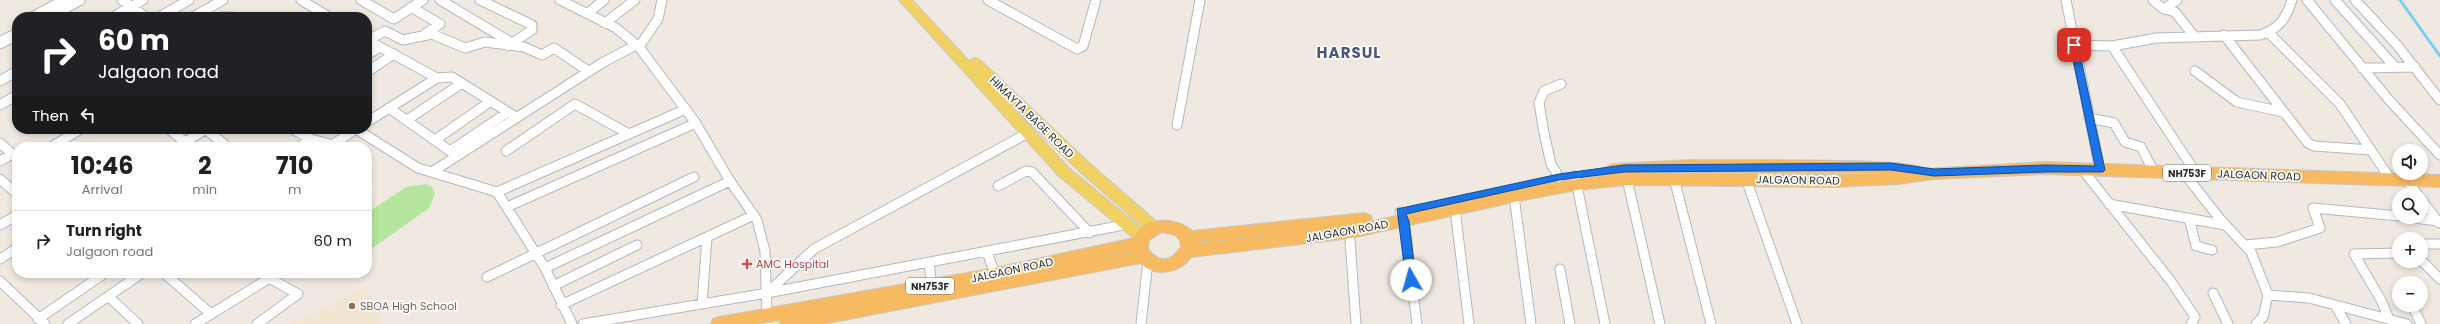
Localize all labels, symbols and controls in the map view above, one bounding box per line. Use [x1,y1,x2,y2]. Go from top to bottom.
text: 60 m [98,21,170,60]
icon: right [32,28,84,80]
pin [2057,28,2091,62]
icon: arrive [2063,34,2085,56]
district label: HARSUL [1317,42,1381,63]
text: Jalgaon road [98,59,219,84]
street label: HIMAYTA BAGE ROAD [986,72,1078,162]
icon: left [77,104,99,126]
text: Then [32,105,69,126]
map controls [2392,144,2428,312]
button: sound [2392,144,2428,180]
text: 10:46 [71,149,134,182]
text: 2 [198,149,212,182]
text: 710 [276,149,313,182]
road number: NH753F [2163,165,2211,181]
street label: JALGAON ROAD [2217,166,2301,184]
street label: JALGAON ROAD [1756,171,1840,189]
text: Arrival [82,180,123,199]
text: min [192,180,217,199]
text: m [288,180,301,199]
button: search [2392,188,2428,224]
street label: JALGAON ROAD [1304,216,1390,246]
text: Turn right [66,220,142,241]
icon: right [32,230,54,252]
text: 60 m [314,230,352,251]
button: + [2392,232,2428,268]
text: Jalgaon road [66,242,153,261]
street label: JALGAON ROAD [969,253,1055,287]
place label: AMC Hospital [756,256,829,272]
marker: AMC Hospital [741,258,753,270]
position arrow [1390,259,1432,301]
button: − [2392,276,2428,312]
road number: NH753F [906,278,954,294]
place label: SBOA High School [360,298,457,314]
marker: SBOA High School [347,301,357,311]

